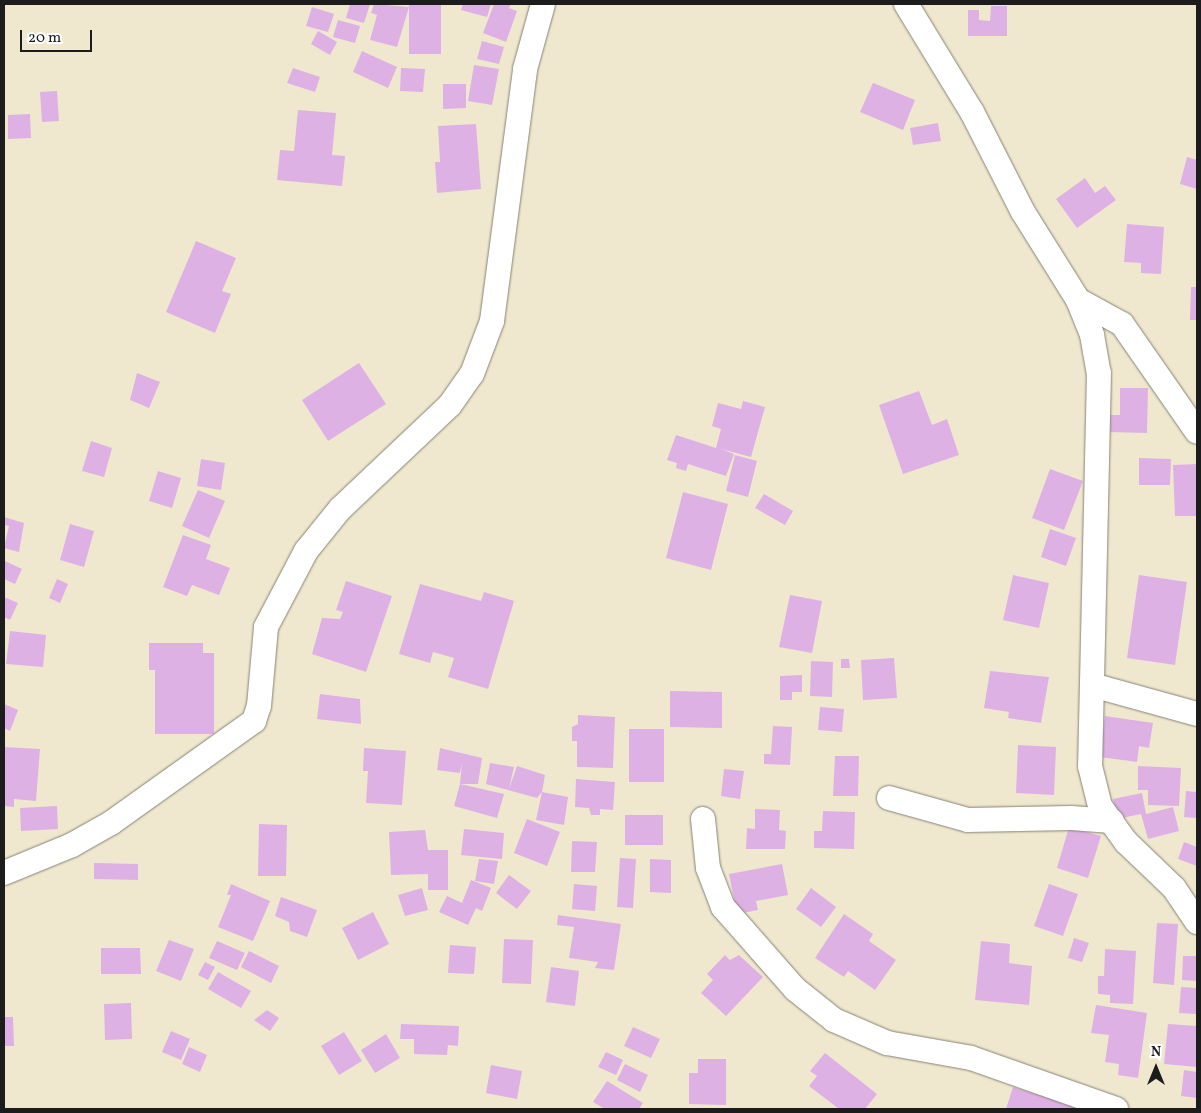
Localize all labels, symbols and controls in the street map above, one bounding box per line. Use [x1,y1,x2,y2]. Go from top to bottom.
scale bar [22,20,95,52]
text: 20 m [28,28,61,49]
north arrow [1131,1043,1181,1093]
text: N [1151,1043,1161,1062]

